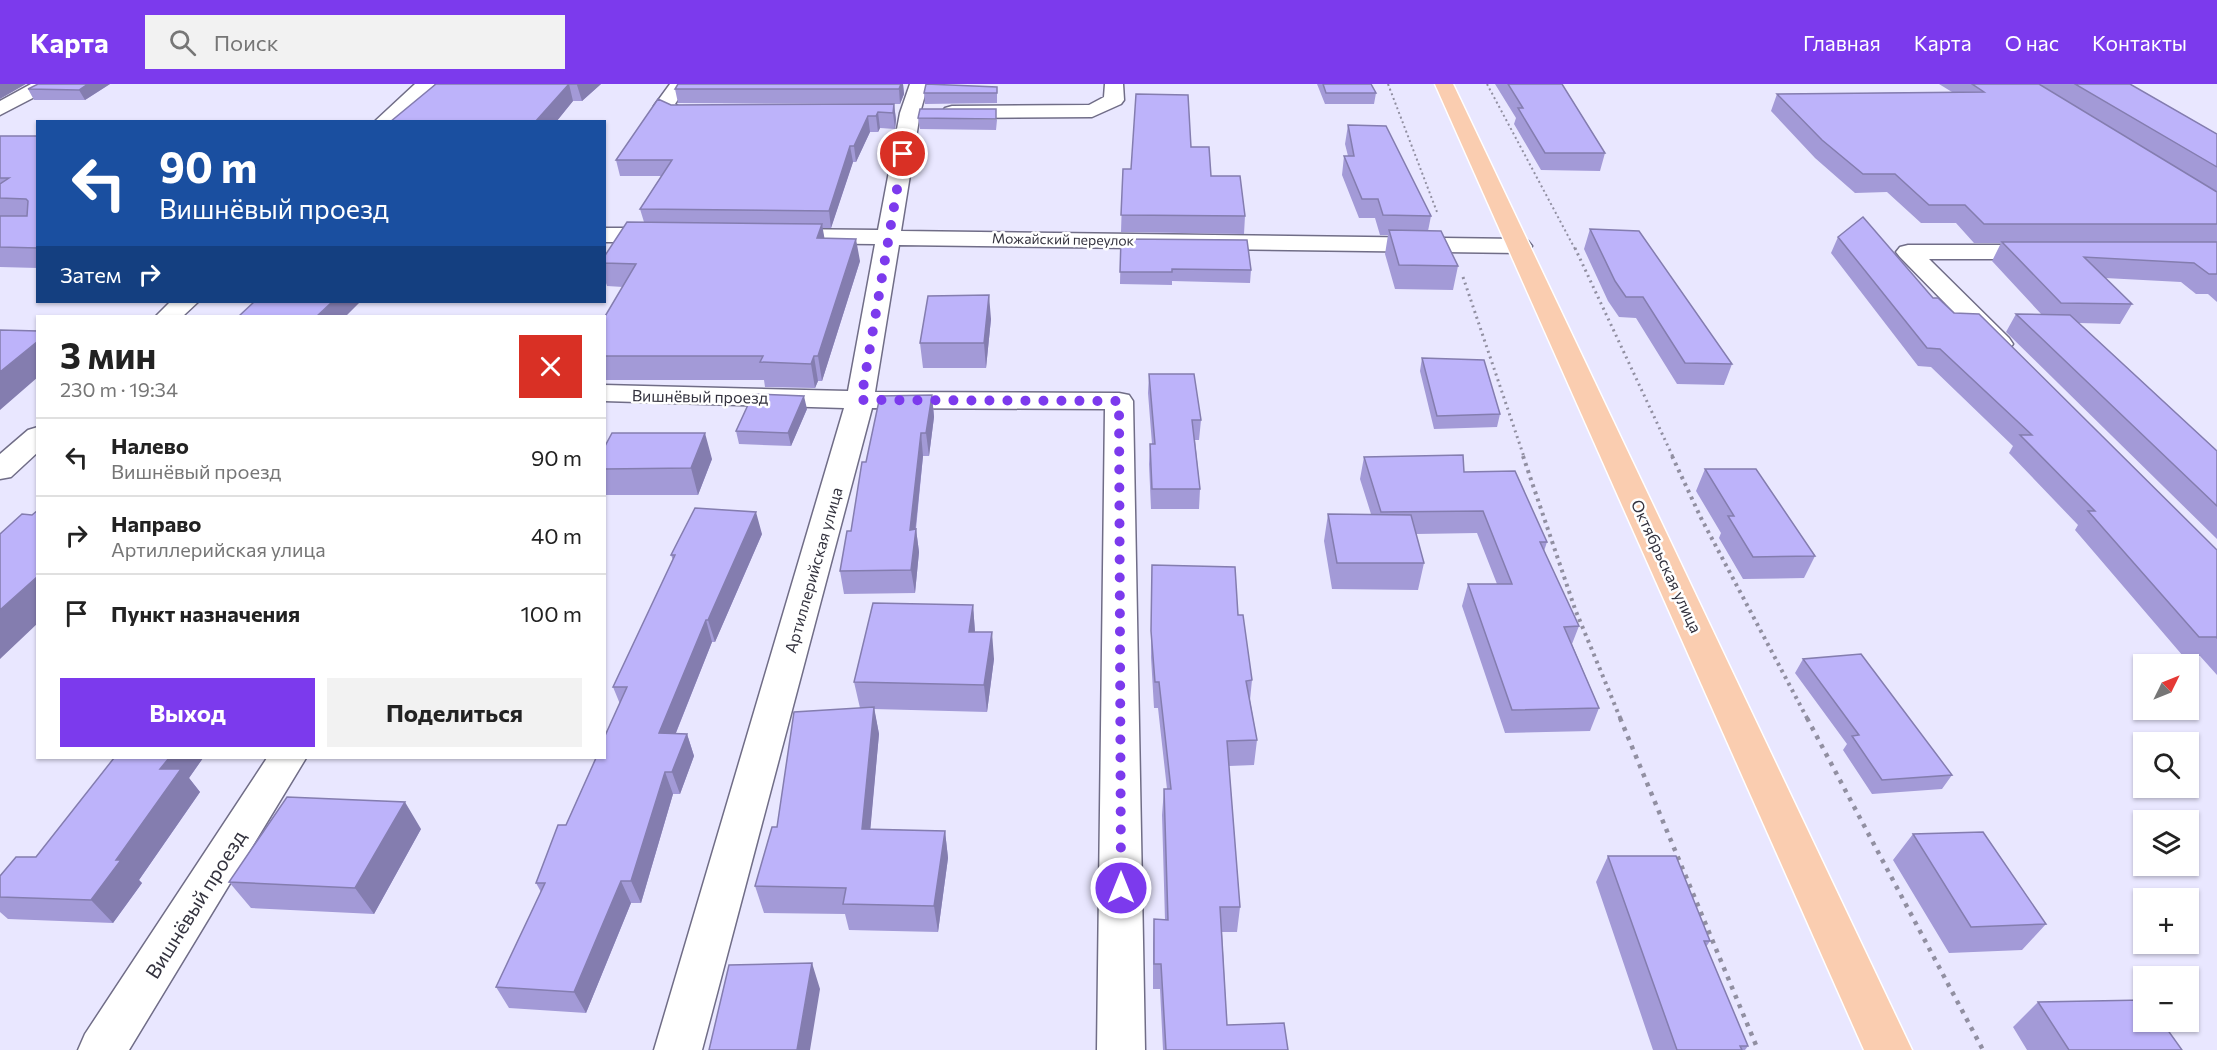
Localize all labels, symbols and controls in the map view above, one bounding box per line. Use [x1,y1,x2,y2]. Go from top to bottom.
search box [145,15,565,69]
text: Карта [30,25,109,59]
icon: search [166,26,199,59]
text: Поиск [214,29,278,56]
text: Главная [1803,30,1881,55]
text: Карта [1914,30,1972,55]
text: О нас [2005,30,2059,55]
text: Контакты [2092,30,2187,55]
pin [877,128,928,179]
icon: arrive [886,137,919,170]
text: 90 m [159,140,258,192]
icon: left [60,144,138,222]
text: Вишнёвый проезд [159,192,389,225]
street label: Можайский переулок [992,229,1135,249]
icon: right [133,258,166,291]
text: Затем [60,261,121,288]
text: 3 мин [60,332,156,376]
button: close [519,335,582,398]
text: 230 m · 19:34 [60,377,178,401]
street label: Вишнёвый проезд [632,385,769,407]
text: Налево [111,432,189,459]
icon: left [60,441,93,474]
text: 90 m [531,444,582,471]
text: Вишнёвый проезд [111,459,281,483]
street label: Артиллерийская улица [780,485,846,655]
street label: Октябрьская улица [1628,496,1706,636]
text: Направо [111,510,201,537]
icon: right [60,519,93,552]
text: 40 m [531,522,582,549]
text: Артиллерийская улица [111,537,326,561]
icon: arrive [60,597,93,630]
text: Пункт назначения [111,600,300,627]
text: 100 m [520,600,582,627]
north arrow [2133,654,2199,720]
map controls [2133,654,2199,1032]
button: Выход [60,678,315,747]
button: Поделиться [327,678,582,747]
button: search [2133,732,2199,798]
button: layers [2133,810,2199,876]
street label: Вишнёвый проезд [140,825,250,983]
position arrow [1089,856,1153,920]
button: + [2133,888,2199,954]
button: − [2133,966,2199,1032]

